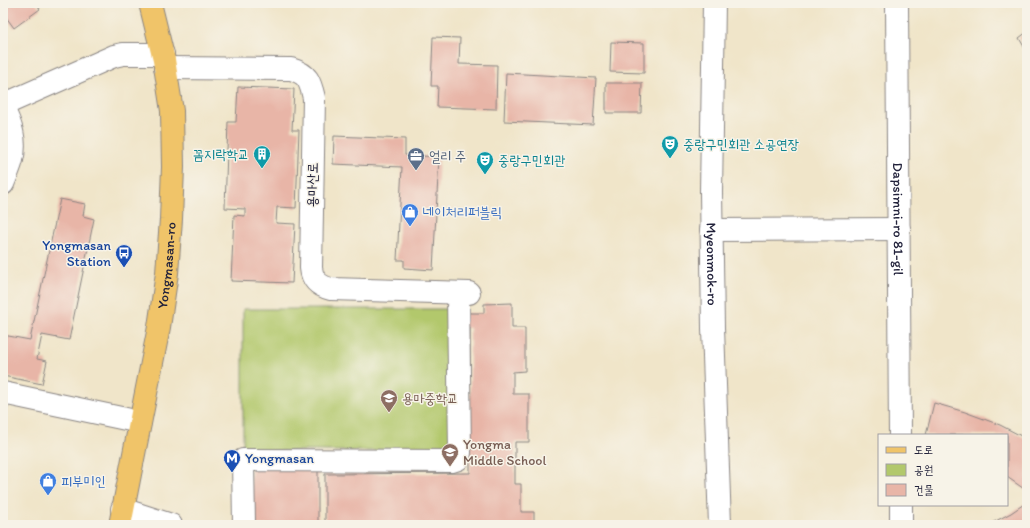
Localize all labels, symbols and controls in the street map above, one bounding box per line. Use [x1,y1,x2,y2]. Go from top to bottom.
theatre icon: 중랑구민회관 소공연장 [660,134,680,159]
place label: 중랑구민회관 소공연장 [683,136,800,153]
building icon: 꼼지락학교 [252,144,272,169]
place label: 꼼지락학교 [193,146,249,163]
office icon: 얼리 주 [406,146,426,171]
place label: 얼리 주 [429,148,466,165]
theatre icon: 중랑구민회관 [475,150,495,175]
place label: 중랑구민회관 [498,152,566,169]
street label: 용마산로 [304,162,321,208]
street label: Dapsimni-ro 81-gil [889,162,907,276]
shop icon: 네이처리퍼블릭 [400,202,420,227]
place label: 네이처리퍼블릭 [423,204,502,221]
street label: Yongmasan-ro [154,221,180,310]
street label: Myeonmok-ro [702,222,721,306]
place label: Yongmasan Station [42,237,112,270]
bus stop icon: Yongmasan Station [114,243,134,268]
school or university icon: 용마중학교 [379,388,399,413]
place label: 용마중학교 [402,390,458,407]
legend [878,434,1008,506]
place label: Yongma Middle School [463,436,546,469]
school or university icon: Yongma Middle School [440,442,460,467]
text: 도로 [914,443,933,457]
metro station icon: Yongmasan [222,448,242,473]
place label: Yongmasan [245,450,314,467]
text: 공원 [914,463,933,477]
shop icon: 피부미인 [38,471,58,496]
place label: 피부미인 [61,473,106,490]
text: 건물 [914,483,934,497]

